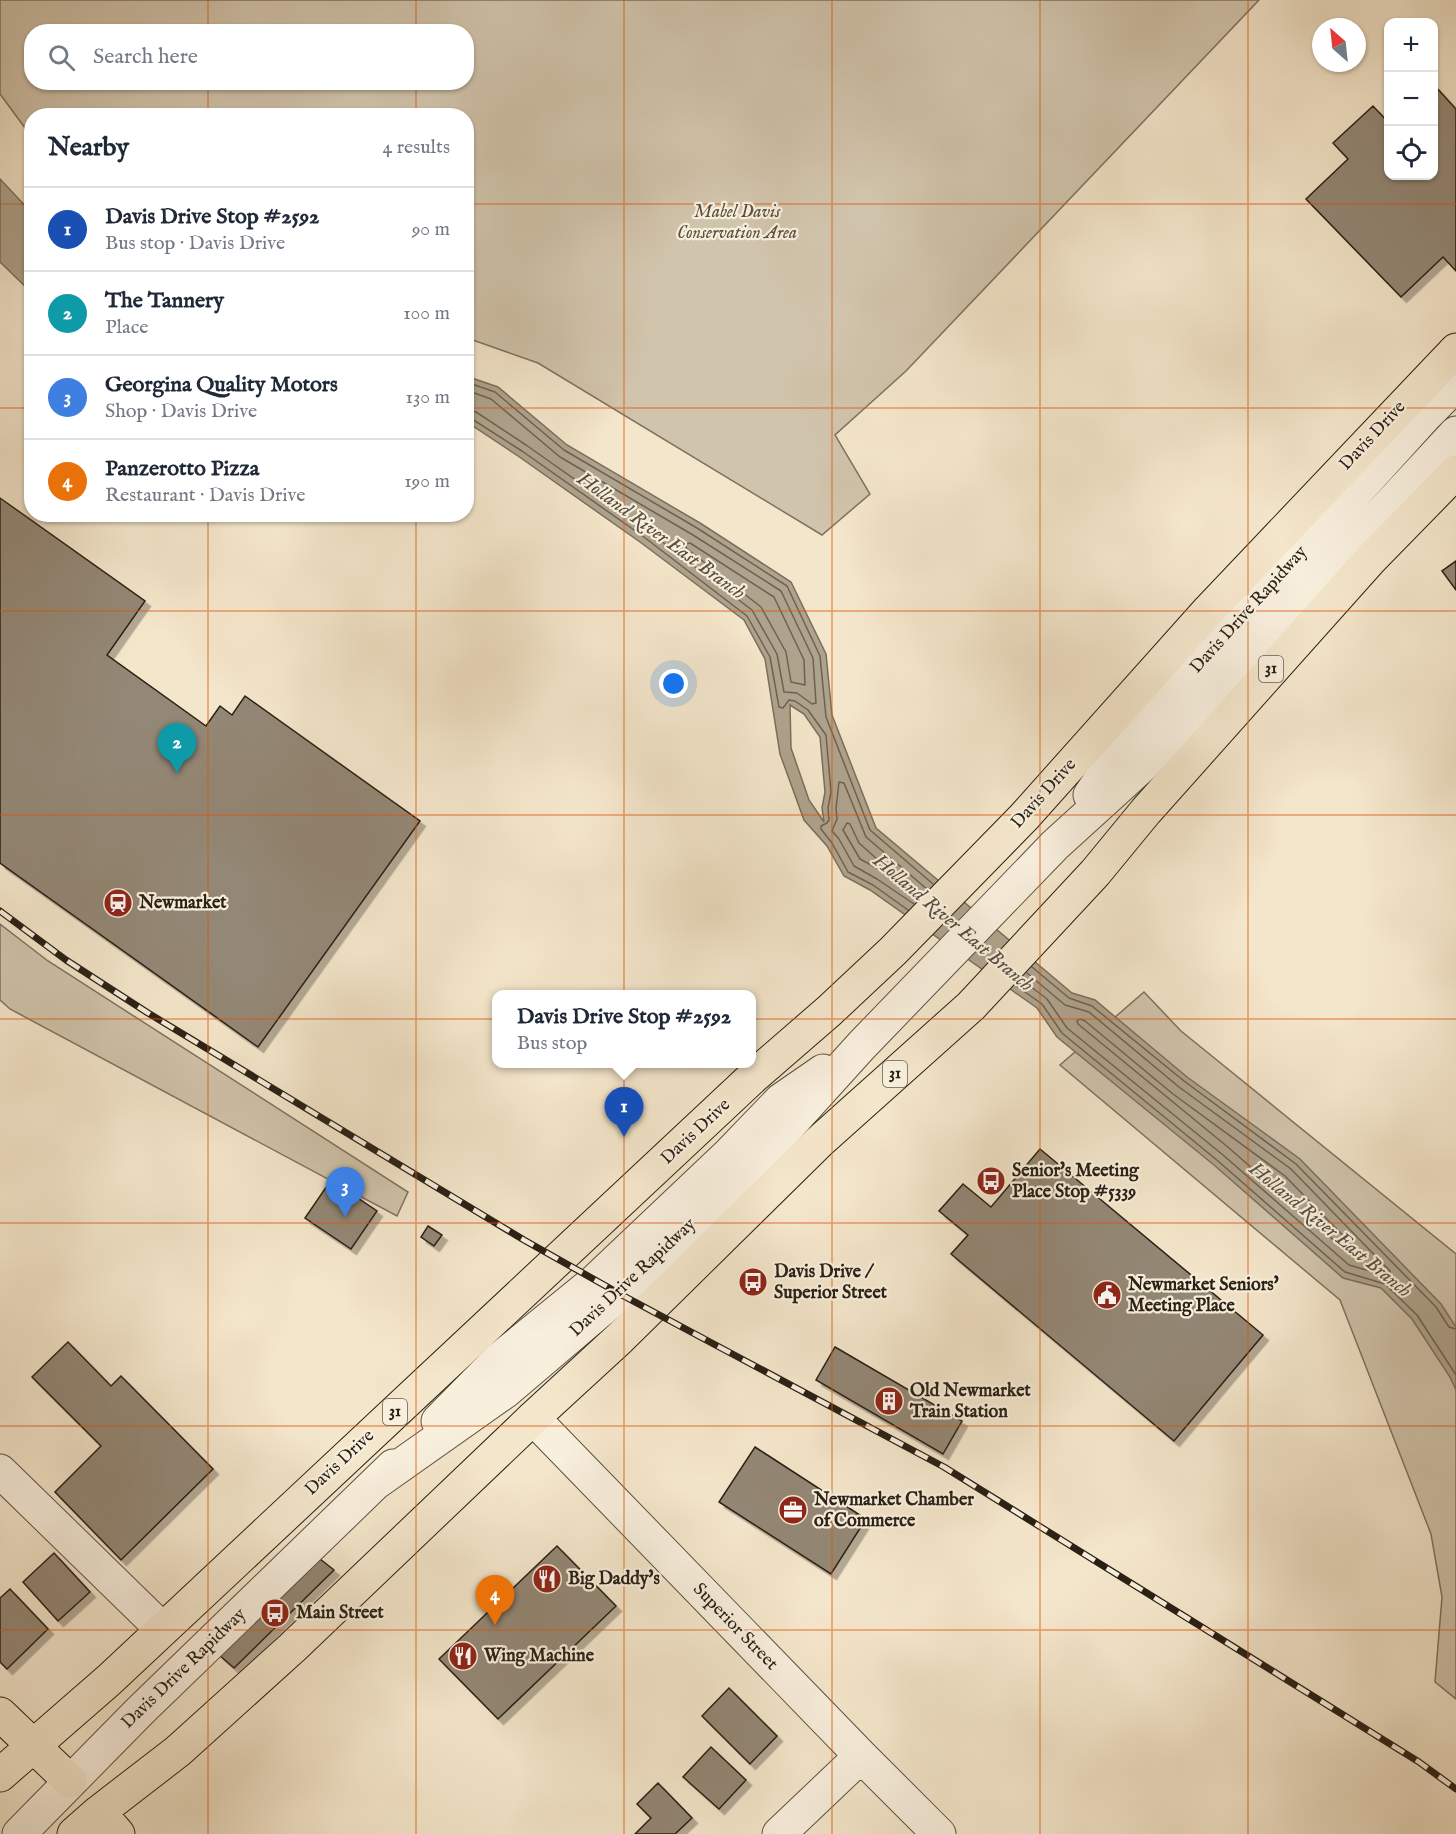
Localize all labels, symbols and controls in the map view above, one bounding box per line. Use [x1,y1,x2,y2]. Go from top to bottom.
north arrow [1312,18,1366,72]
map controls [1384,18,1438,180]
button: + [1384,18,1438,72]
search box [24,24,474,90]
icon: search [45,41,78,74]
text: Search here [93,43,198,71]
button: − [1384,72,1438,126]
button: locate [1384,126,1438,180]
text: Nearby [48,131,129,164]
text: 4 results [383,135,450,160]
park label: Mabel Davis Conservation Area [677,201,797,245]
text: Davis Drive Stop #2592 [105,203,319,231]
text: 1 [64,217,71,242]
text: 90 m [412,217,450,242]
text: Bus stop · Davis Drive [105,231,285,256]
text: The Tannery [105,287,224,315]
text: 2 [63,301,72,326]
text: 100 m [403,301,450,326]
text: Place [105,315,148,340]
text: Georgina Quality Motors [105,371,338,399]
text: 3 [64,385,71,410]
text: 130 m [405,385,450,410]
street label: Davis Drive [1335,396,1411,476]
text: Shop · Davis Drive [105,399,257,424]
text: Panzerotto Pizza [105,455,259,483]
water label: Holland River East Branch [571,466,750,606]
text: 4 [63,469,72,494]
text: 190 m [404,469,450,494]
text: Restaurant · Davis Drive [105,483,305,508]
street label: Davis Drive Rapidway [1185,541,1313,679]
road number: 31 [1259,656,1283,682]
your location [659,669,688,698]
pin: 2 [158,724,196,773]
street label: Davis Drive [1006,754,1082,834]
water label: Holland River East Branch [867,848,1039,998]
station icon: Newmarket [102,887,134,919]
place label: Newmarket [138,892,227,915]
popup [492,990,756,1068]
text: Davis Drive Stop #2592 [517,1003,731,1031]
text: Bus stop [517,1031,587,1056]
road number: 31 [883,1061,907,1087]
pin: 1 [604,1088,644,1137]
street label: Davis Drive [656,1094,736,1170]
water label: Holland River East Branch [1243,1156,1417,1304]
place label: Senior's Meeting Place Stop #5339 [1012,1160,1140,1204]
bus stop icon: Senior's Meeting Place Stop #5339 [975,1165,1007,1197]
pin: 3 [326,1168,364,1217]
street label: Davis Drive Rapidway [565,1213,701,1342]
place label: Davis Drive / Superior Street [774,1261,888,1305]
bus stop icon: Davis Drive / Superior Street [737,1266,769,1298]
place label: Newmarket Seniors' Meeting Place [1127,1274,1279,1318]
public building icon: Newmarket Seniors' Meeting Place [1091,1279,1123,1311]
place label: Old Newmarket Train Station [909,1380,1031,1424]
building icon: Old Newmarket Train Station [873,1385,905,1417]
road number: 31 [383,1399,407,1425]
street label: Davis Drive [300,1425,380,1501]
place label: Newmarket Chamber of Commerce [813,1489,974,1533]
office icon: Newmarket Chamber of Commerce [777,1494,809,1526]
restaurant icon: Big Daddy's [531,1563,563,1595]
place label: Big Daddy's [568,1568,660,1591]
pin: 4 [476,1576,514,1625]
street label: Superior Street [688,1578,782,1676]
bus stop icon: Main Street [259,1597,291,1629]
place label: Main Street [296,1602,385,1625]
street label: Davis Drive Rapidway [117,1604,251,1734]
restaurant icon: Wing Machine [447,1640,479,1672]
place label: Wing Machine [483,1645,595,1668]

